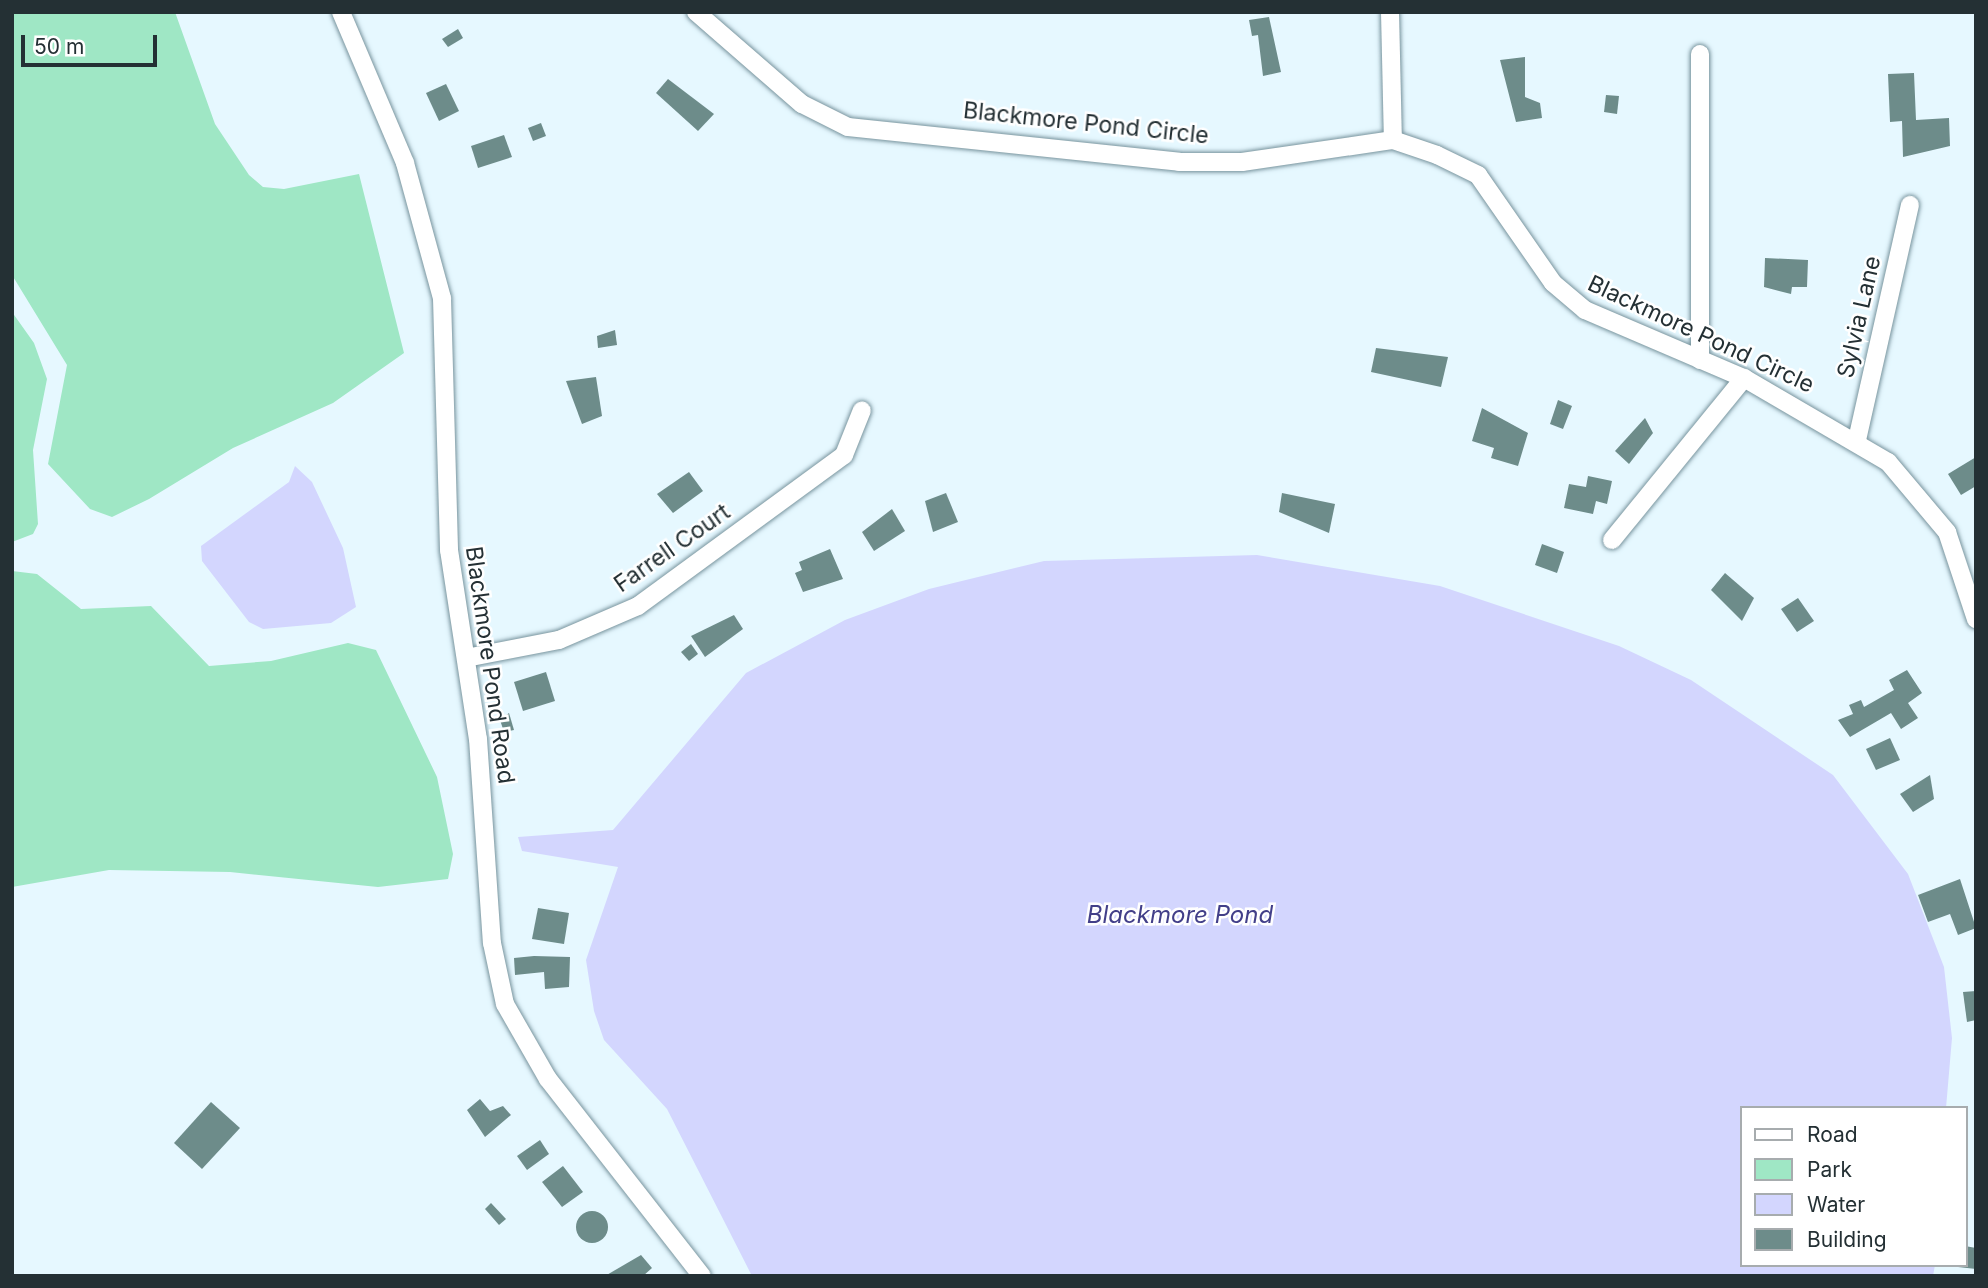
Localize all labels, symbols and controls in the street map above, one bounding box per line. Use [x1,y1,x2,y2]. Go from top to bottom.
scale bar [24,21,161,65]
text: 50 m [34,34,84,59]
street label: Blackmore Pond Circle [962,96,1210,150]
street label: Sylvia Lane [1832,253,1886,381]
street label: Blackmore Pond Circle [1583,269,1819,399]
street label: Farrell Court [609,498,735,598]
street label: Blackmore Pond Road [460,545,520,785]
water label: Blackmore Pond [1087,901,1273,929]
legend [1740,1106,1967,1267]
text: Road [1807,1122,1858,1147]
text: Park [1807,1157,1852,1182]
text: Water [1807,1192,1865,1217]
text: Building [1807,1227,1887,1252]

